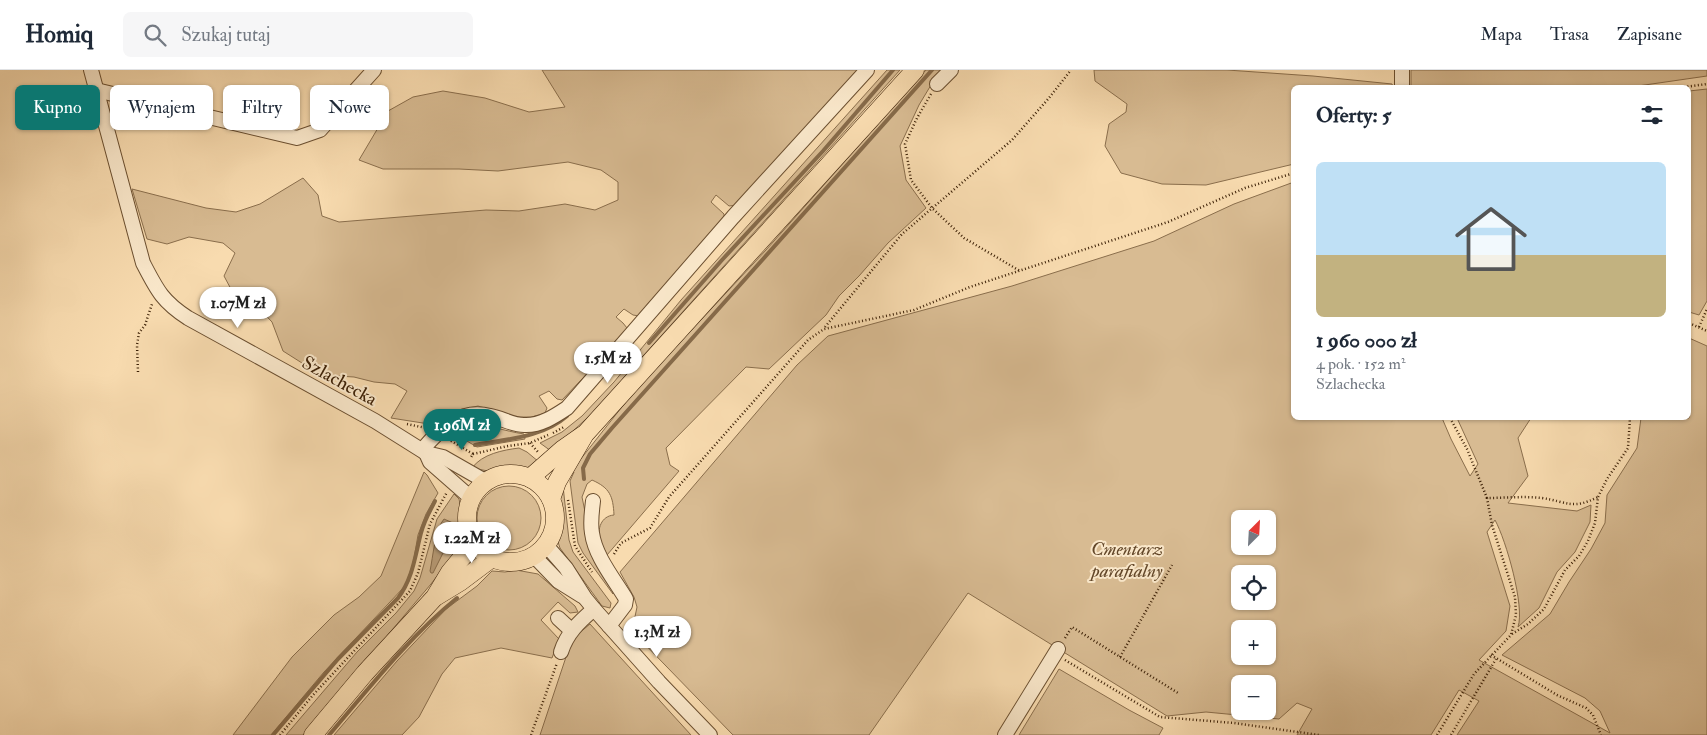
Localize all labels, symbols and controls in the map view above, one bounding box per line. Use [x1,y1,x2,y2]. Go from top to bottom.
search box [123,12,473,57]
text: Homiq [25,19,93,50]
icon: search [141,21,169,49]
text: Szukaj tutaj [181,23,270,47]
text: Mapa [1481,23,1522,46]
text: Trasa [1550,23,1589,46]
text: Zapisane [1617,23,1682,46]
chip: Kupno [15,85,100,130]
chip: Wynajem [110,85,213,130]
chip: Filtry [223,85,300,130]
chip: Nowe [310,85,389,130]
icon: filters [1638,101,1666,129]
text: Oferty: 5 [1316,102,1391,129]
icon: home [1446,194,1536,284]
pin: 1.07M zł [186,286,290,329]
text: 1.07M zł [210,293,266,313]
text: 1 960 000 zł [1316,327,1417,354]
pin: 1.5M zł [562,342,654,384]
text: 1.5M zł [585,348,631,368]
street label: Szlachecka [298,350,382,411]
text: 4 pok. · 152 m² [1316,354,1405,374]
text: Szlachecka [1316,374,1385,394]
pin: 1.96M zł [410,408,514,451]
text: 1.96M zł [434,415,490,435]
north arrow [1231,510,1276,555]
map controls [1231,510,1276,720]
pin: 1.22M zł [420,522,524,564]
text: 1.22M zł [444,528,500,548]
park label: Cmentarz parafialny [1089,537,1163,583]
button: locate [1231,565,1276,610]
pin: 1.3M zł [611,616,703,658]
button: + [1231,620,1276,665]
text: 1.3M zł [634,622,680,642]
button: − [1231,675,1276,720]

